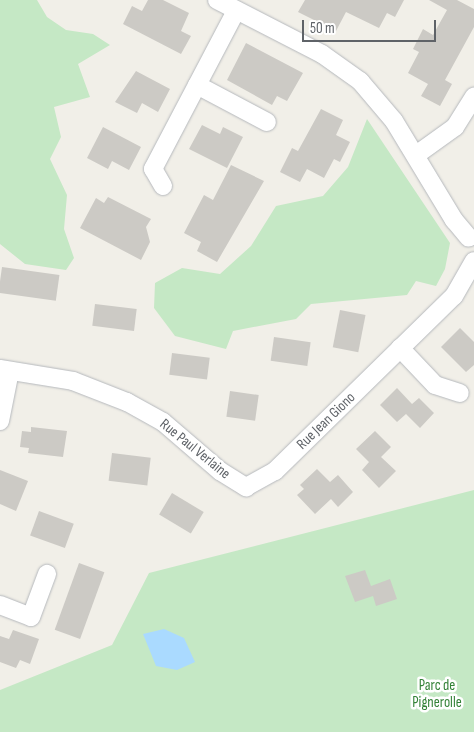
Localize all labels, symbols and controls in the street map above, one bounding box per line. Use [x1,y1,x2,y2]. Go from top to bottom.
scale bar [304,10,438,42]
text: 50 m [310,19,335,38]
street label: Rue Jean Giono [293,389,359,453]
street label: Rue Paul Verlaine [156,415,234,483]
park label: Parc de Pignerolle [412,676,462,711]

